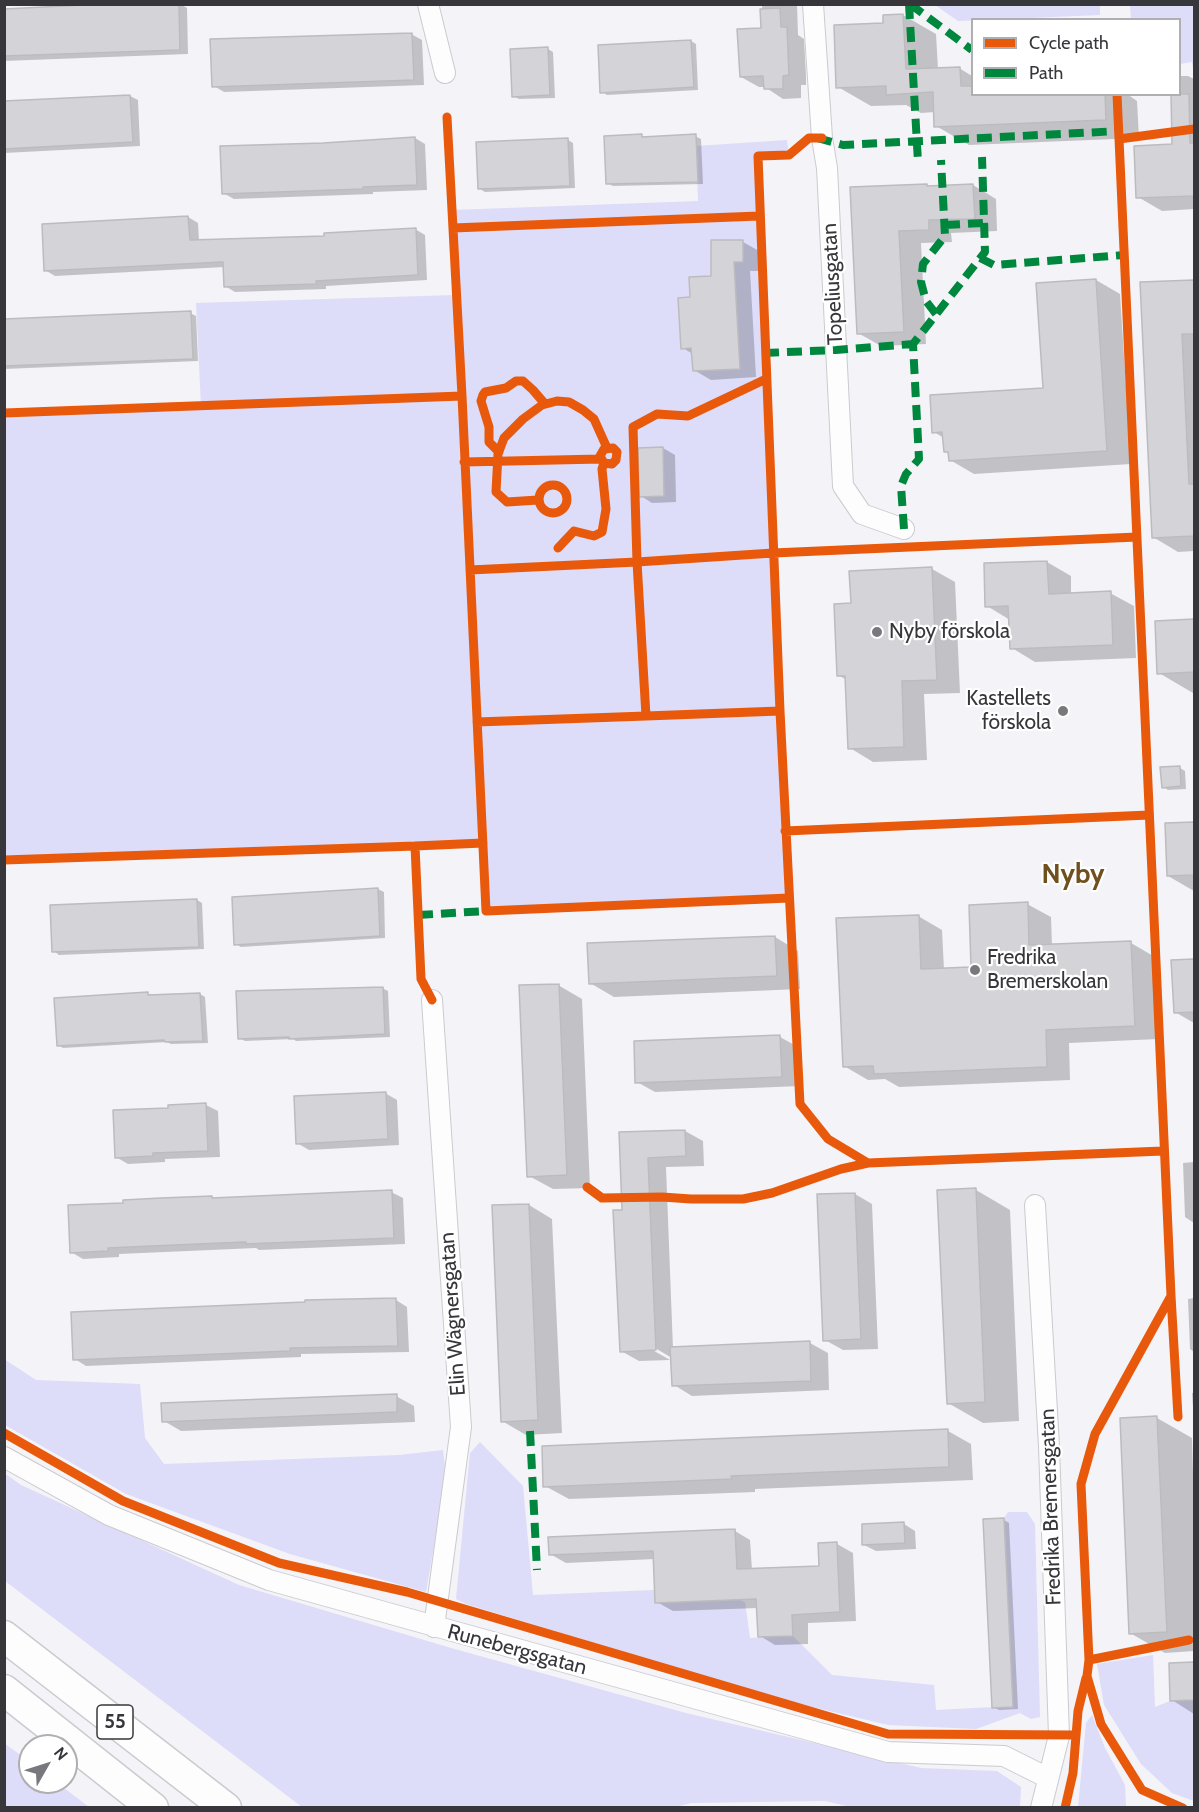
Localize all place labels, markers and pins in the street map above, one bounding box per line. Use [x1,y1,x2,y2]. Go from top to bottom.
place label: Nyby förskola [889,619,1010,645]
marker: Nyby förskola [870,625,884,639]
place label: Kastellets förskola [966,686,1051,736]
marker: Kastellets förskola [1056,704,1070,718]
place label: Fredrika Bremerskolan [987,945,1108,995]
marker: Fredrika Bremerskolan [968,963,982,977]

